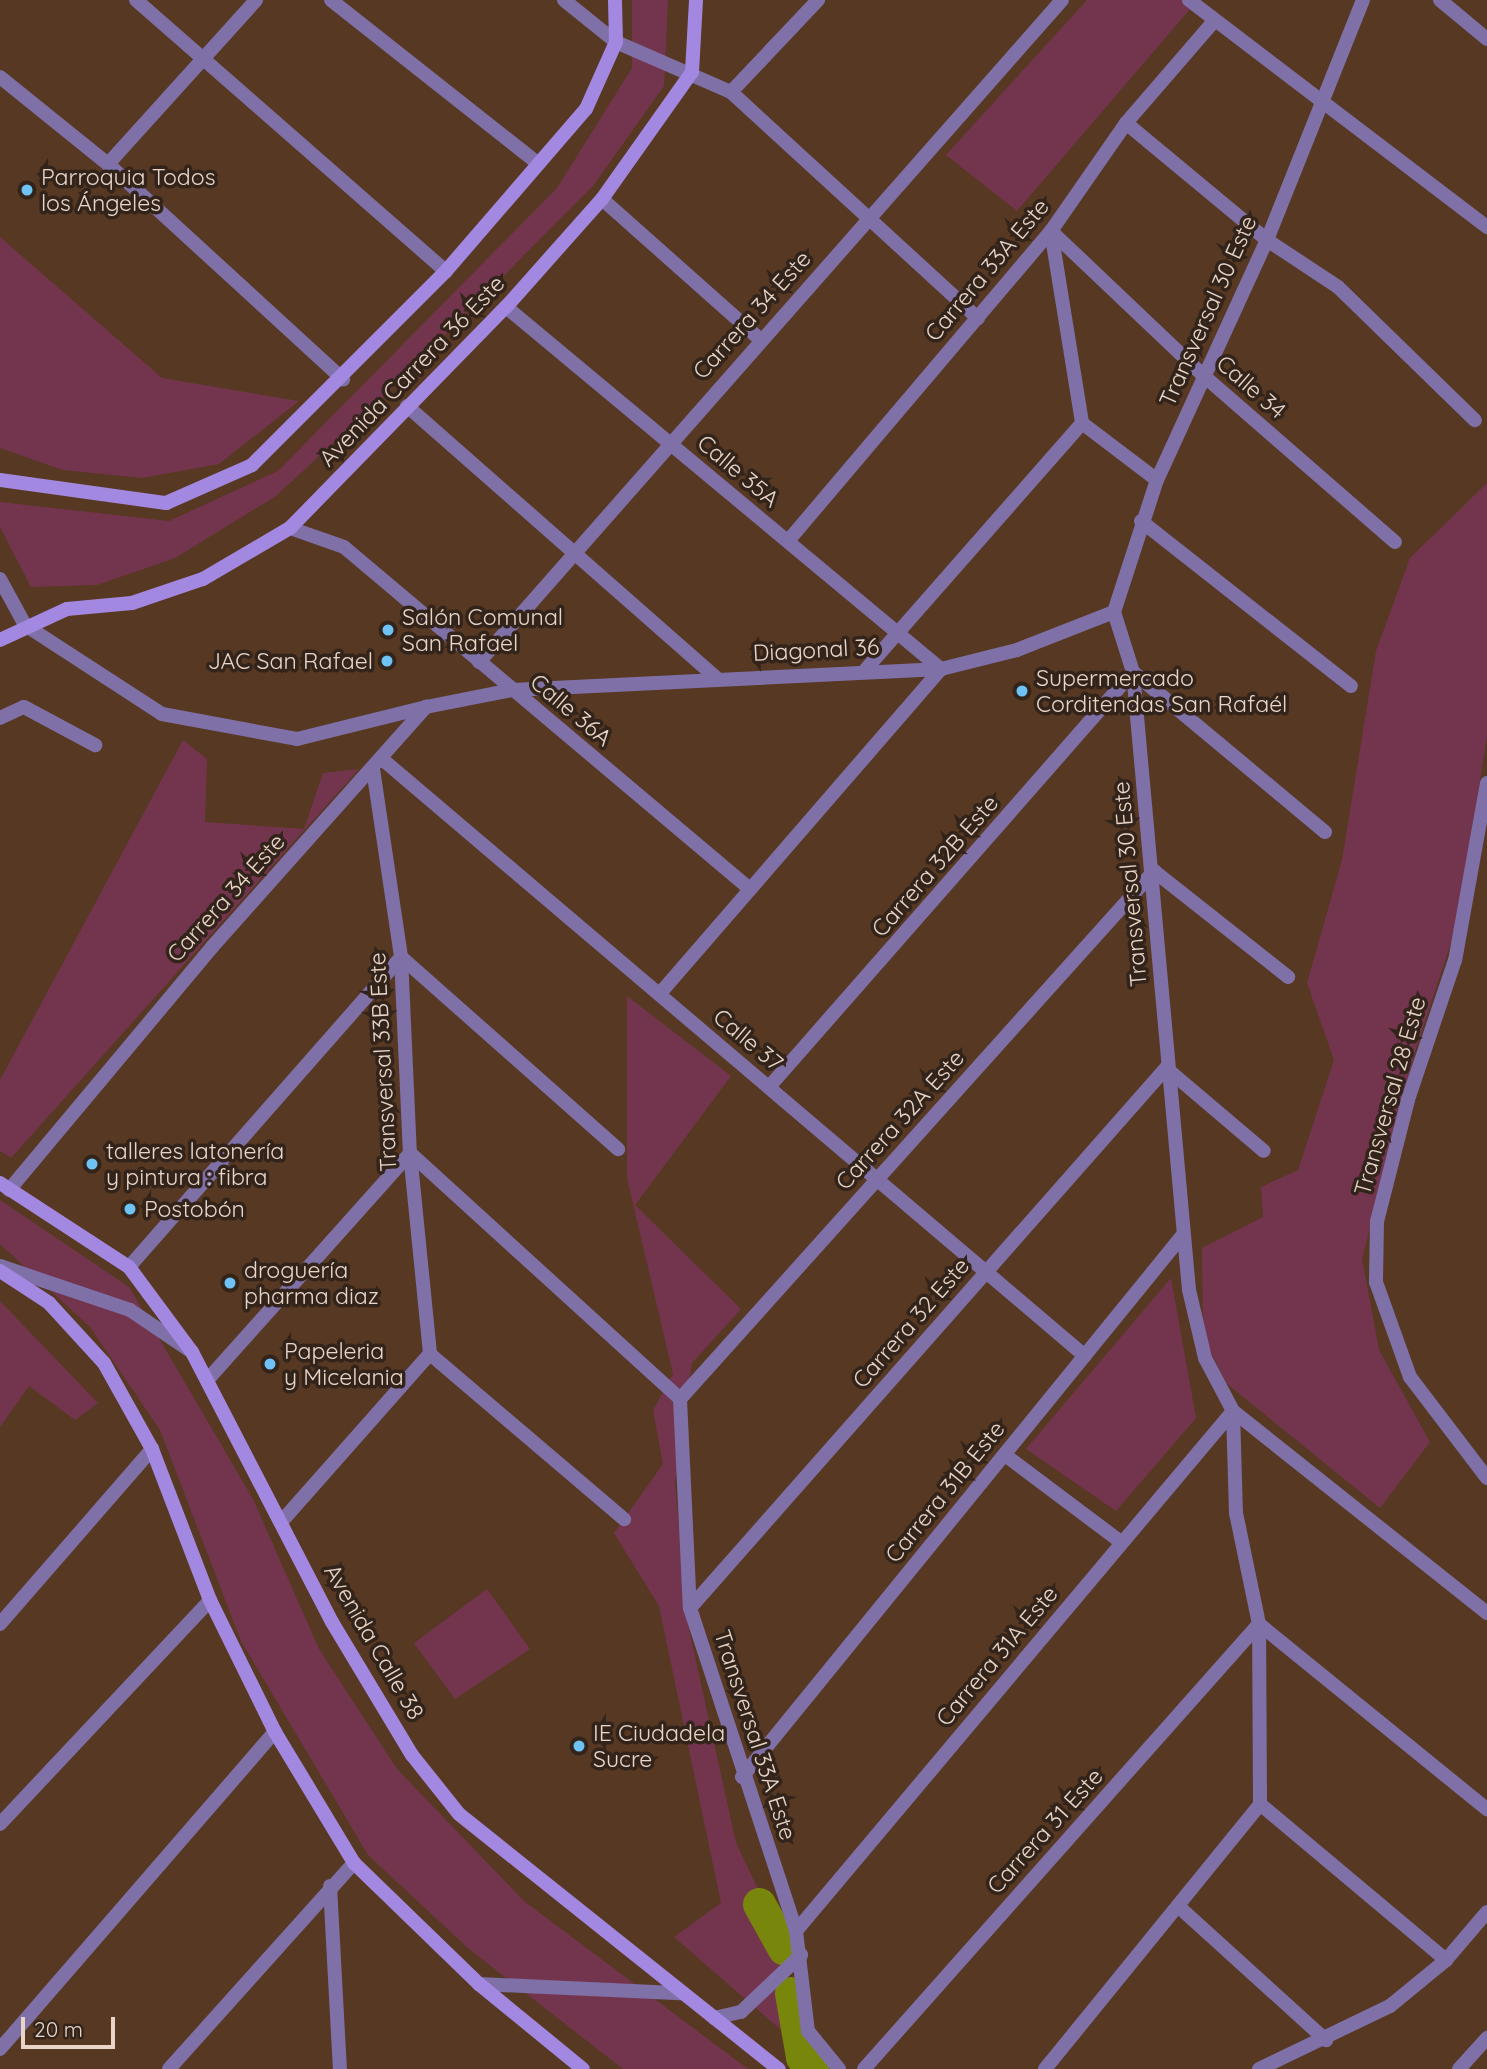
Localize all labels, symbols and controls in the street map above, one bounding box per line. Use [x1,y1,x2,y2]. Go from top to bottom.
place label: Parroquia Todos los Ángeles [41,163,215,217]
marker: Parroquia Todos los Ángeles [19,182,35,198]
street label: Carrera 33A Este [919,193,1055,347]
street label: Transversal 30 Este [1153,211,1263,411]
street label: Carrera 34 Este [687,245,817,385]
street label: Avenida Carrera 36 Este [314,270,510,472]
street label: Calle 34 [1211,349,1291,425]
street label: Calle 35A [692,429,784,513]
place label: Salón Comunal San Rafael [402,603,563,657]
marker: Salón Comunal San Rafael [380,622,396,638]
street label: Diagonal 36 [752,633,880,667]
place label: JAC San Rafael [208,647,373,675]
marker: JAC San Rafael [379,653,395,669]
place label: Supermercado Corditendas San Rafaél [1036,664,1287,718]
street label: Calle 36A [525,668,617,752]
marker: Supermercado Corditendas San Rafaél [1014,683,1030,699]
street label: Transversal 30 Este [1107,780,1153,988]
street label: Carrera 32B Este [866,790,1004,942]
street label: Carrera 34 Este [161,828,291,968]
street label: Transversal 33B Este [363,952,403,1172]
street label: Transversal 28 Este [1348,993,1432,1199]
street label: Calle 37 [708,1003,788,1077]
street label: Carrera 32A Este [830,1044,970,1196]
place label: talleres latonería y pintura : fibra [106,1137,284,1191]
marker: talleres latonería y pintura : fibra [84,1156,100,1172]
place label: Postobón [144,1195,245,1223]
marker: Postobón [122,1201,138,1217]
street label: Carrera 32 Este [847,1252,975,1394]
place label: droguería pharma diaz [244,1256,379,1310]
marker: droguería pharma diaz [222,1275,238,1291]
place label: Papeleria y Micelania [284,1337,404,1391]
marker: Papeleria y Micelania [262,1356,278,1372]
street label: Carrera 31B Este [879,1416,1011,1568]
street label: Avenida Calle 38 [318,1559,430,1725]
street label: Carrera 31A Este [930,1580,1064,1732]
street label: Transversal 33A Este [708,1626,802,1844]
place label: IE Ciudadela Sucre [593,1719,725,1773]
marker: IE Ciudadela Sucre [571,1738,587,1754]
street label: Carrera 31 Este [981,1763,1109,1899]
scale bar [24,2002,119,2046]
text: 20 m [34,2016,83,2042]

